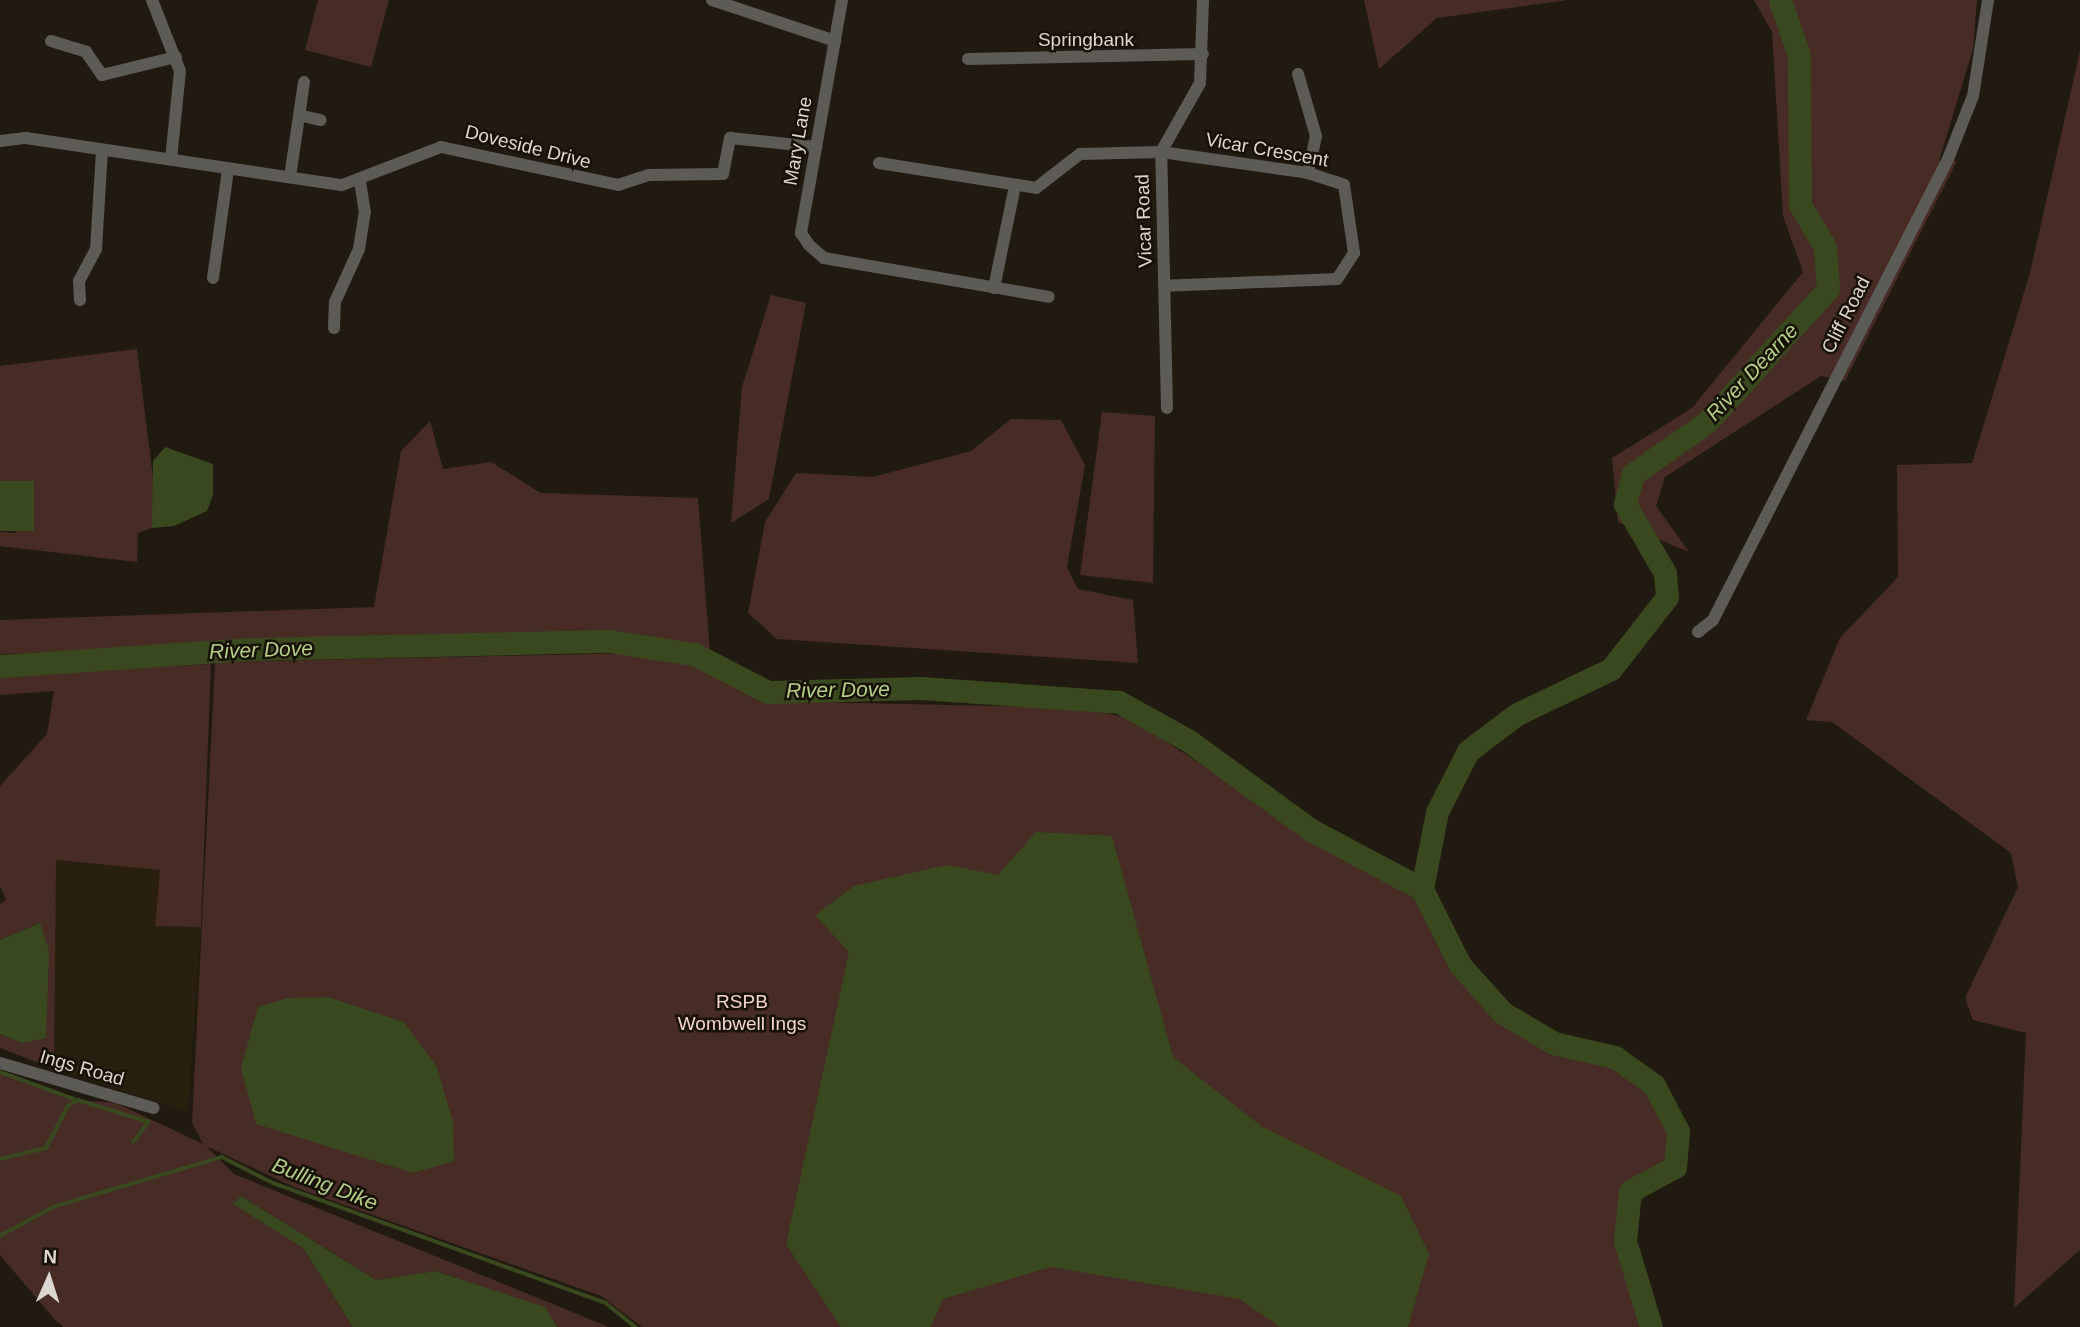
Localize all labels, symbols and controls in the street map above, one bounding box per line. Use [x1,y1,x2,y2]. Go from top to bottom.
street label: Springbank [1038,29,1134,51]
street label: Mary Lane [779,95,817,187]
street label: Doveside Drive [463,120,593,174]
street label: Vicar Crescent [1204,128,1330,172]
street label: Vicar Road [1131,174,1157,268]
street label: Cliff Road [1817,273,1875,357]
water label: River Dearne [1701,318,1803,426]
water label: River Dove [209,636,313,664]
water label: River Dove [786,676,890,704]
park label: RSPB Wombwell Ings [678,991,806,1035]
street label: Ings Road [37,1045,127,1091]
water label: Bulling Dike [269,1152,381,1216]
north arrow [14,1243,84,1313]
text: N [43,1246,58,1267]

